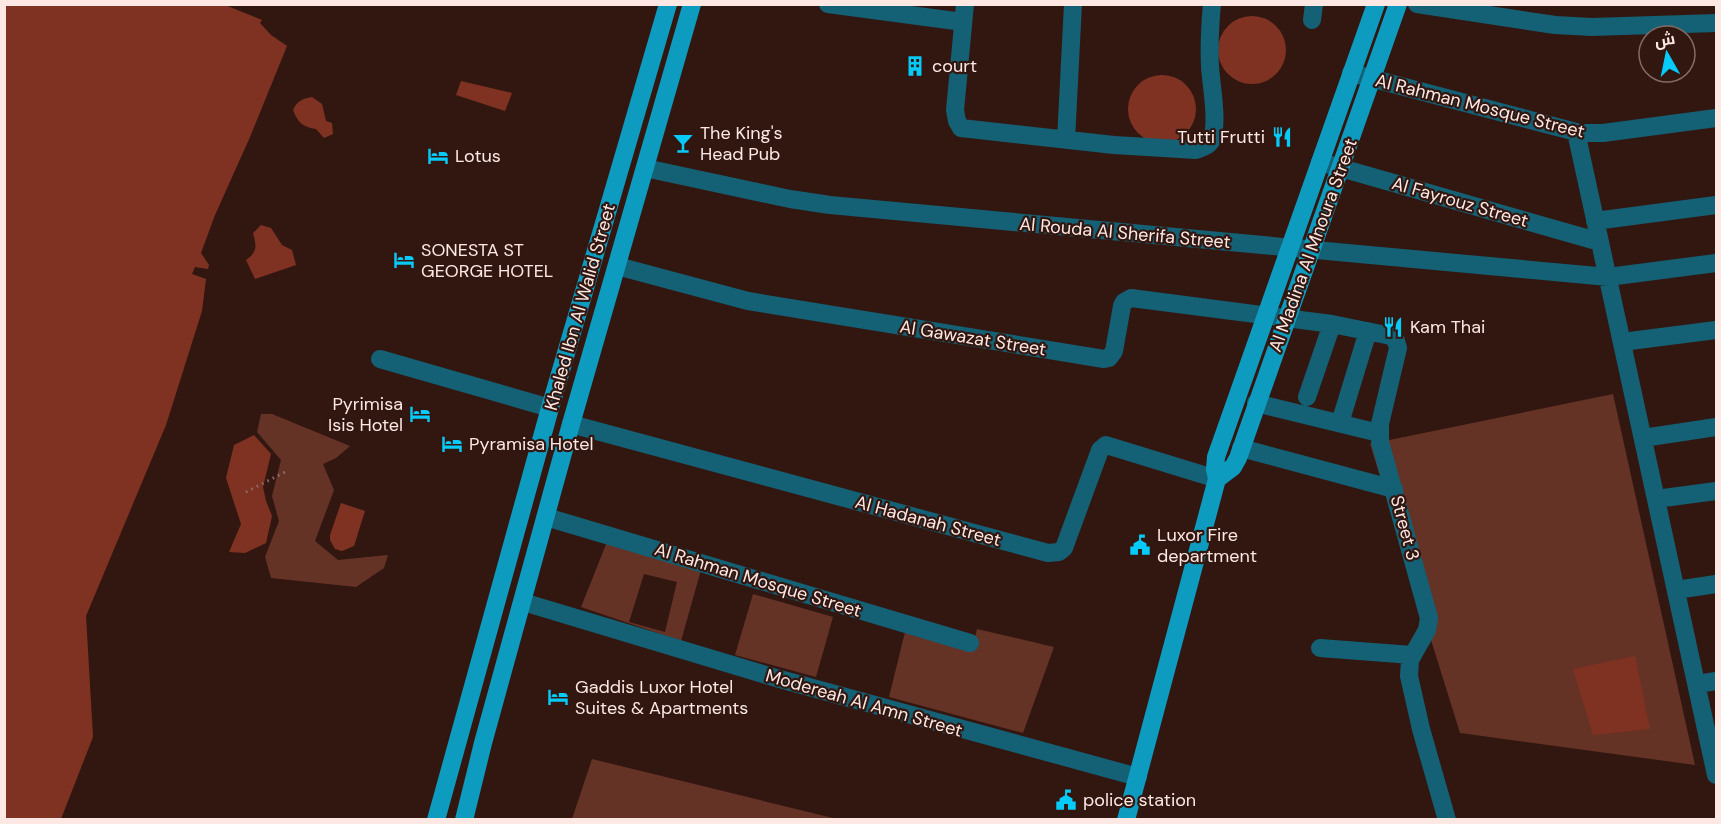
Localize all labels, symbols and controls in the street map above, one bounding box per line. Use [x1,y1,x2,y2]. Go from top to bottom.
north arrow [1637,24,1697,84]
text: ش [1653,28,1677,52]
building icon: court [903,54,927,78]
place label: court [932,54,977,78]
street label: Al Rahman Mosque Street [1373,68,1587,144]
place label: The King's Head Pub [700,121,783,166]
place label: Tutti Frutti [1177,125,1265,149]
restaurant icon: Tutti Frutti [1270,125,1294,149]
bar icon: The King's Head Pub [671,131,695,155]
street label: Al Madina Al Mnoura Street [1263,135,1363,355]
hotel icon: Lotus [426,144,450,168]
place label: Lotus [455,144,501,168]
street label: Al Fayrouz Street [1389,171,1531,233]
street label: Khaled Ibn Al Walid Street [539,201,621,413]
street label: Al Rouda Al Sherifa Street [1018,212,1232,254]
place label: SONESTA ST GEORGE HOTEL [421,238,553,283]
hotel icon: SONESTA ST GEORGE HOTEL [392,248,416,272]
street label: Al Gawazat Street [898,315,1048,361]
restaurant icon: Kam Thai [1381,315,1405,339]
place label: Kam Thai [1410,315,1485,339]
place label: Pyrimisa Isis Hotel [328,392,403,437]
hotel icon: Pyrimisa Isis Hotel [408,402,432,426]
hotel icon: Pyramisa Hotel [440,432,464,456]
place label: Pyramisa Hotel [469,432,594,456]
street label: Al Hadanah Street [852,490,1004,552]
street label: Street 3 [1385,493,1425,563]
place label: Luxor Fire department [1157,523,1257,568]
public building icon: Luxor Fire department [1128,533,1152,557]
street label: Al Rahman Mosque Street [652,537,864,623]
street label: Modereah Al Amn Street [763,663,965,743]
place label: Gaddis Luxor Hotel Suites & Apartments [575,675,748,720]
hotel icon: Gaddis Luxor Hotel Suites & Apartments [546,685,570,709]
public building icon: police station [1054,788,1078,812]
place label: police station [1083,788,1196,812]

